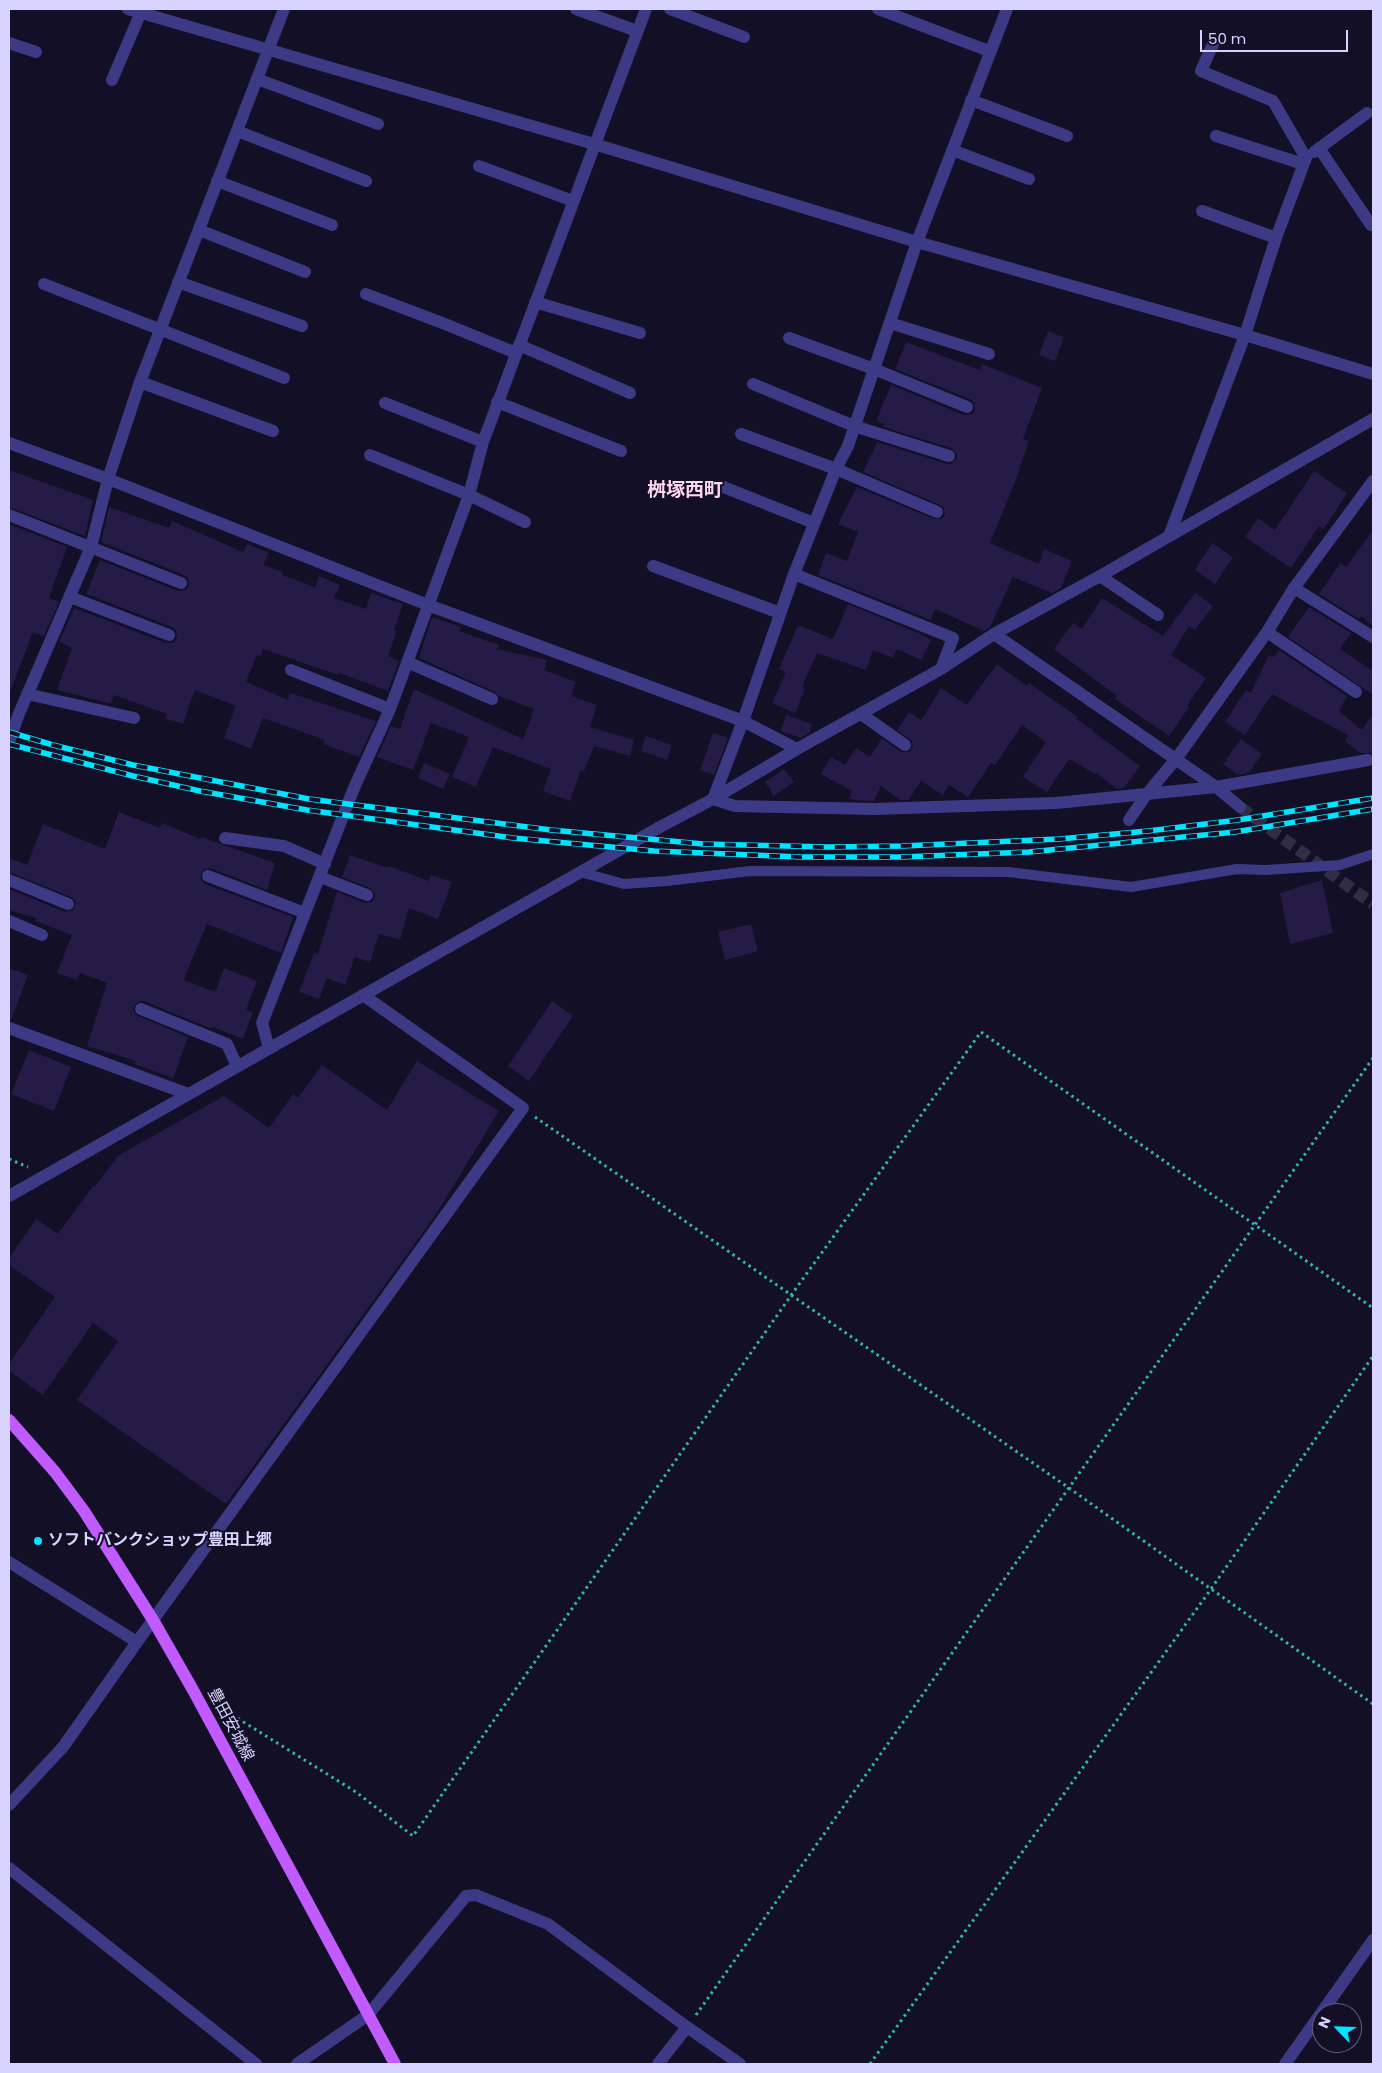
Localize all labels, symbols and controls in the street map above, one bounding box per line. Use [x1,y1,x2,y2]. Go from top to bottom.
scale bar [1202,20,1350,52]
text: 50 m [1208,28,1246,49]
district label: 桝塚西町 [647,480,723,502]
place label: ソフトバンクショップ豊田上郷 [48,1531,272,1551]
marker: ソフトバンクショップ豊田上郷 [32,1535,44,1547]
street label: 豊田安城線 [203,1685,257,1765]
north arrow [1312,2003,1362,2053]
text: N [1313,2013,1335,2031]

